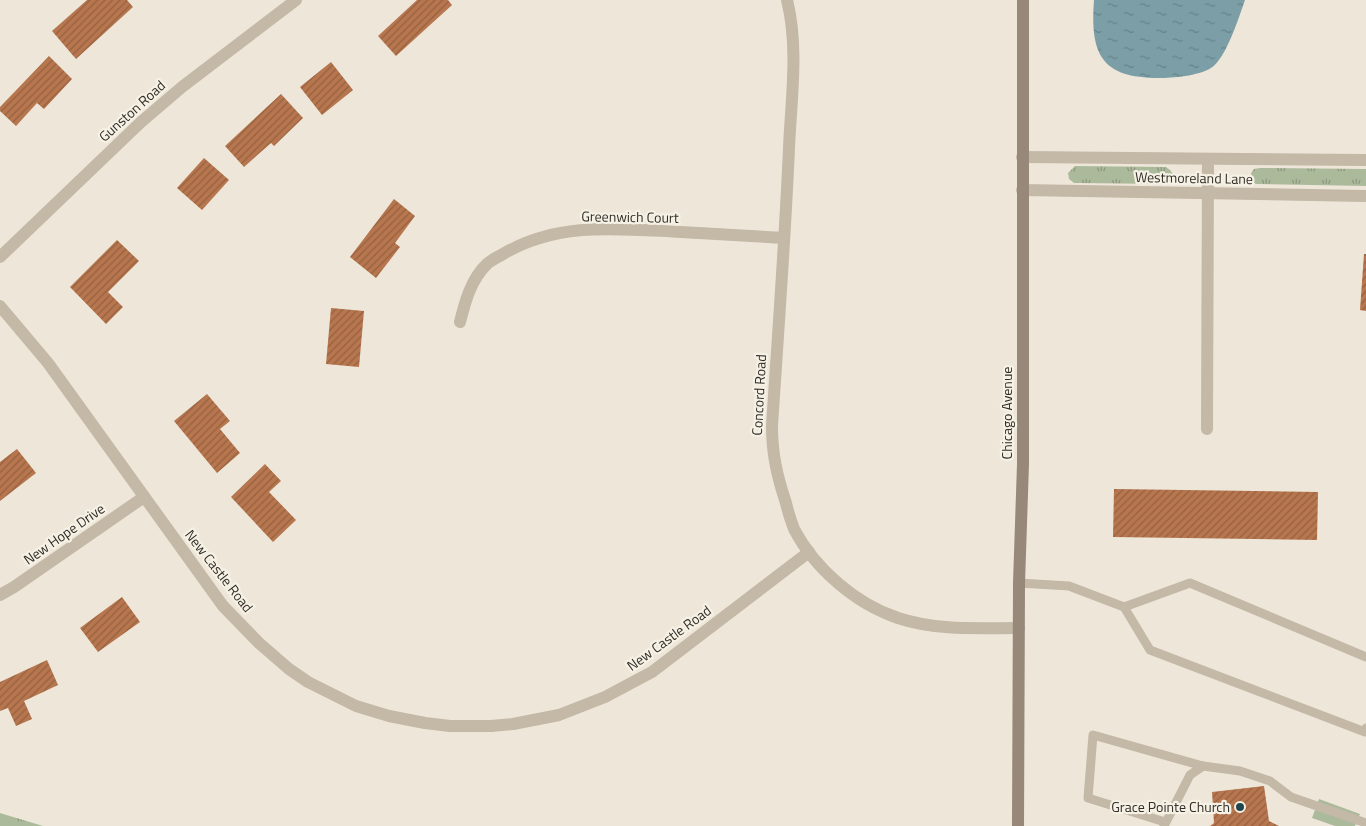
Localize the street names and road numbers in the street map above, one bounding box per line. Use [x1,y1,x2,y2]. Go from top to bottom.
street label: Gunston Road [94,75,170,146]
street label: Westmoreland Lane [1135,166,1253,189]
street label: Greenwich Court [581,205,679,228]
street label: Concord Road [746,354,771,436]
street label: Chicago Avenue [996,367,1017,459]
street label: New Hope Drive [19,498,109,569]
street label: New Castle Road [180,525,258,617]
street label: New Castle Road [622,600,715,675]

